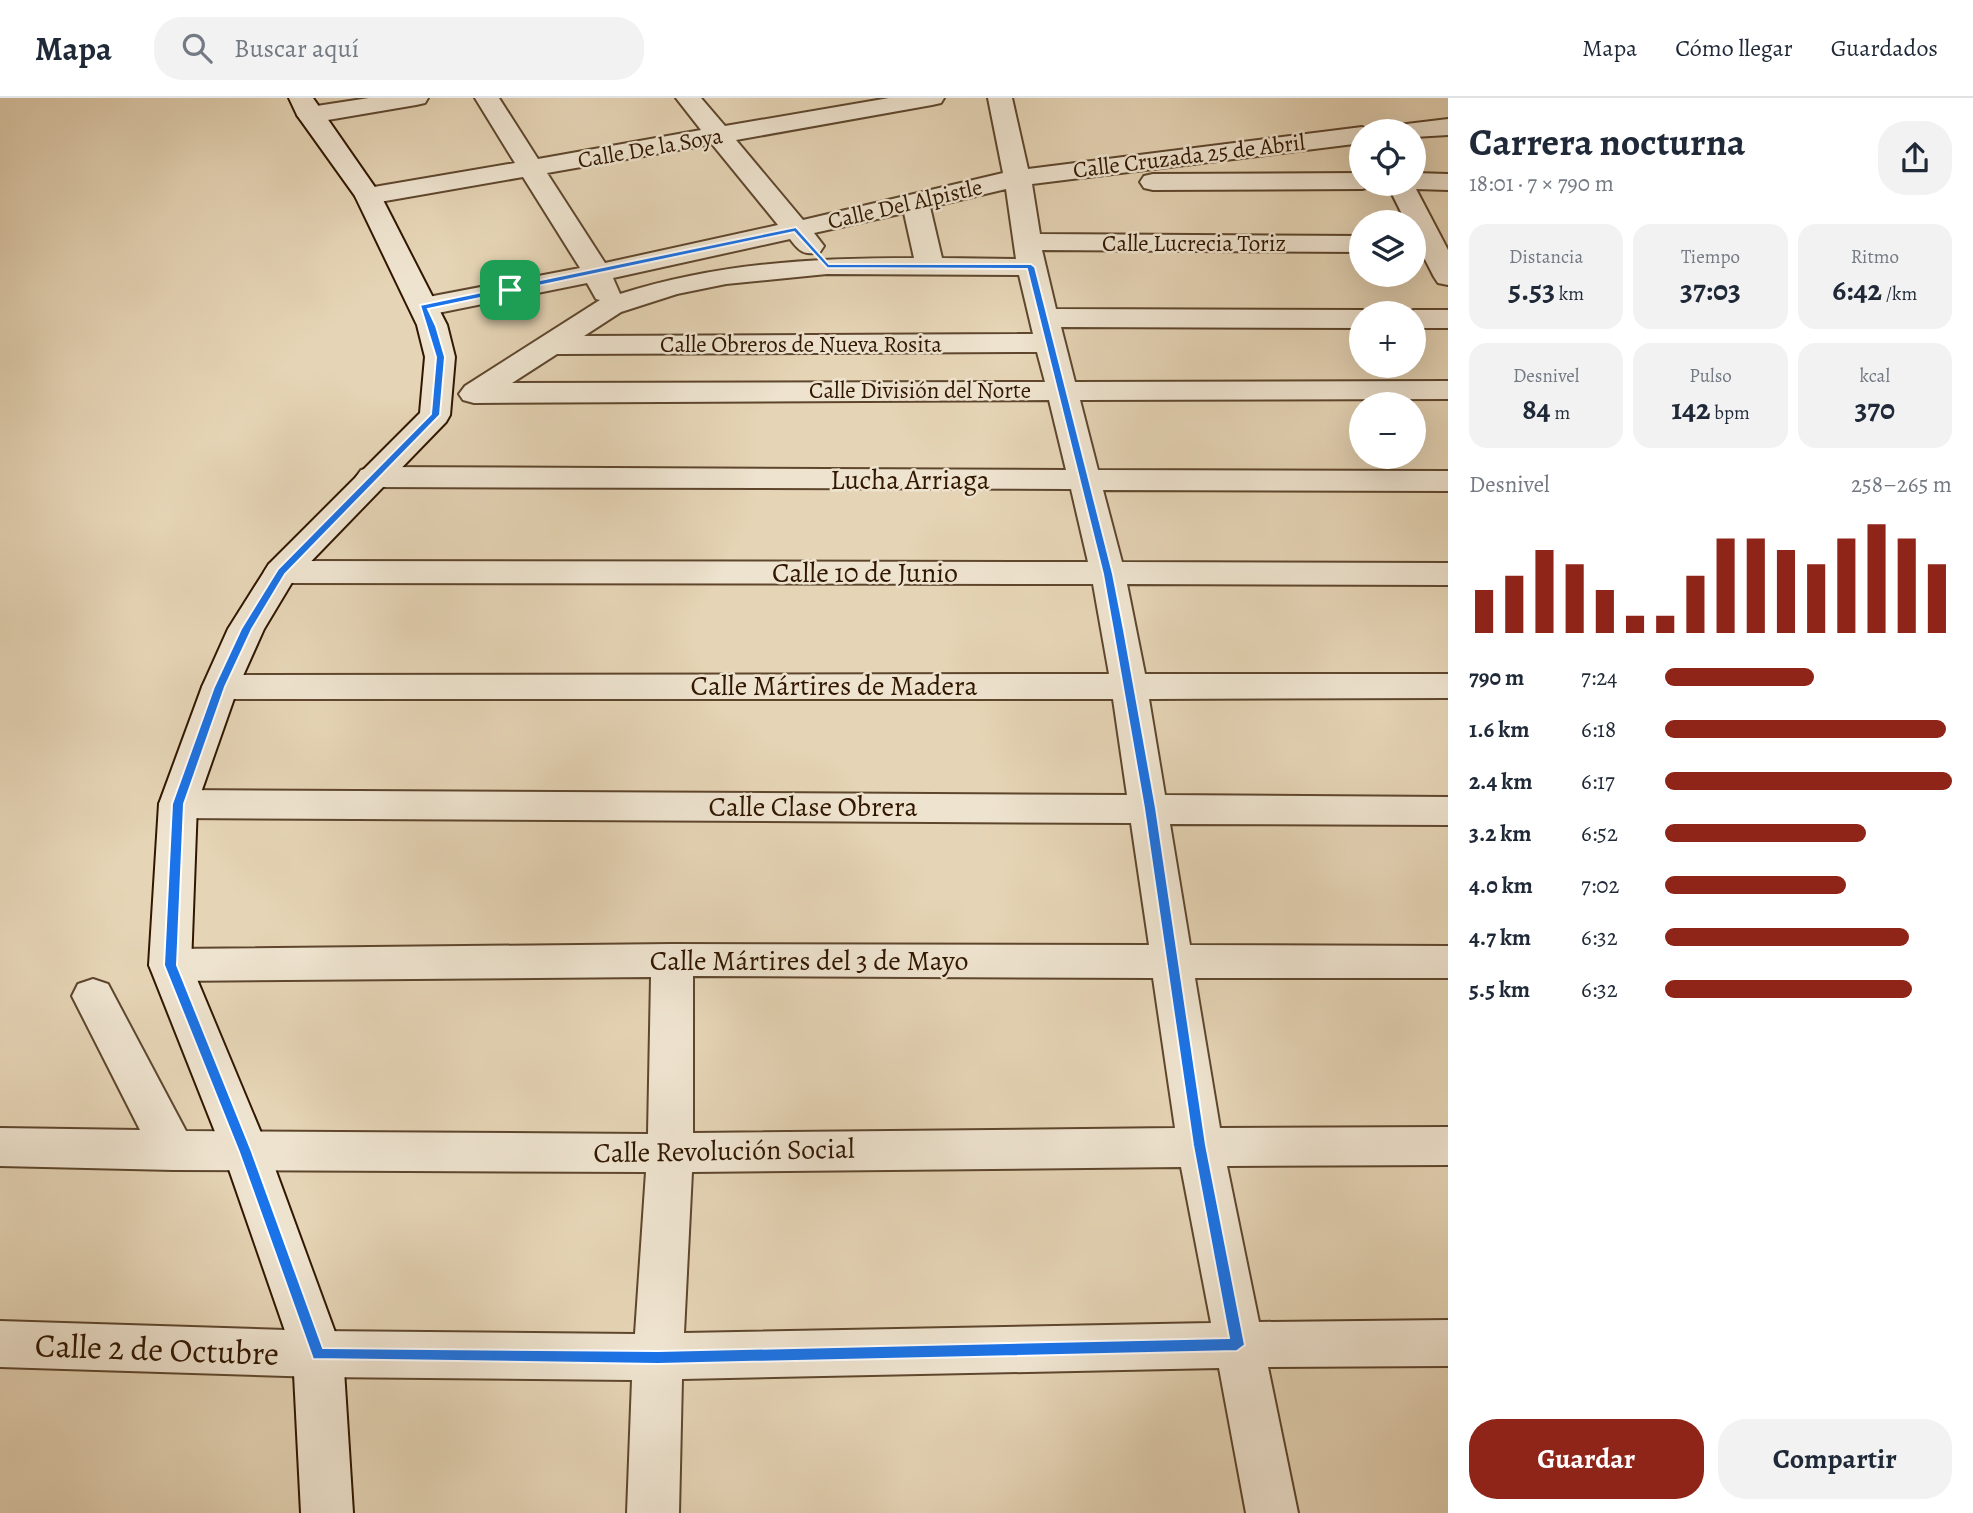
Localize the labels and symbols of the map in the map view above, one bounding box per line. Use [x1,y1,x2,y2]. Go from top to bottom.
street label: Calle De la Soya [575,120,725,176]
street label: Calle Cruzada 25 de Abril [1071,126,1307,186]
street label: Calle Del Alpistle [825,171,985,237]
street label: Calle Lucrecia Toriz [1102,228,1286,259]
pin [480,260,540,320]
street label: Calle Obreros de Nueva Rosita [660,329,942,360]
street label: Calle División del Norte [809,375,1031,406]
street label: Lucha Arriaga [830,461,990,499]
street label: Calle 10 de Junio [772,554,958,592]
street label: Calle Mártires de Madera [690,667,978,705]
street label: Calle Clase Obrera [708,788,918,826]
street label: Calle Mártires del 3 de Mayo [650,942,968,980]
street label: Calle Revolución Social [593,1130,855,1172]
street label: Calle 2 de Octubre [34,1322,280,1376]

